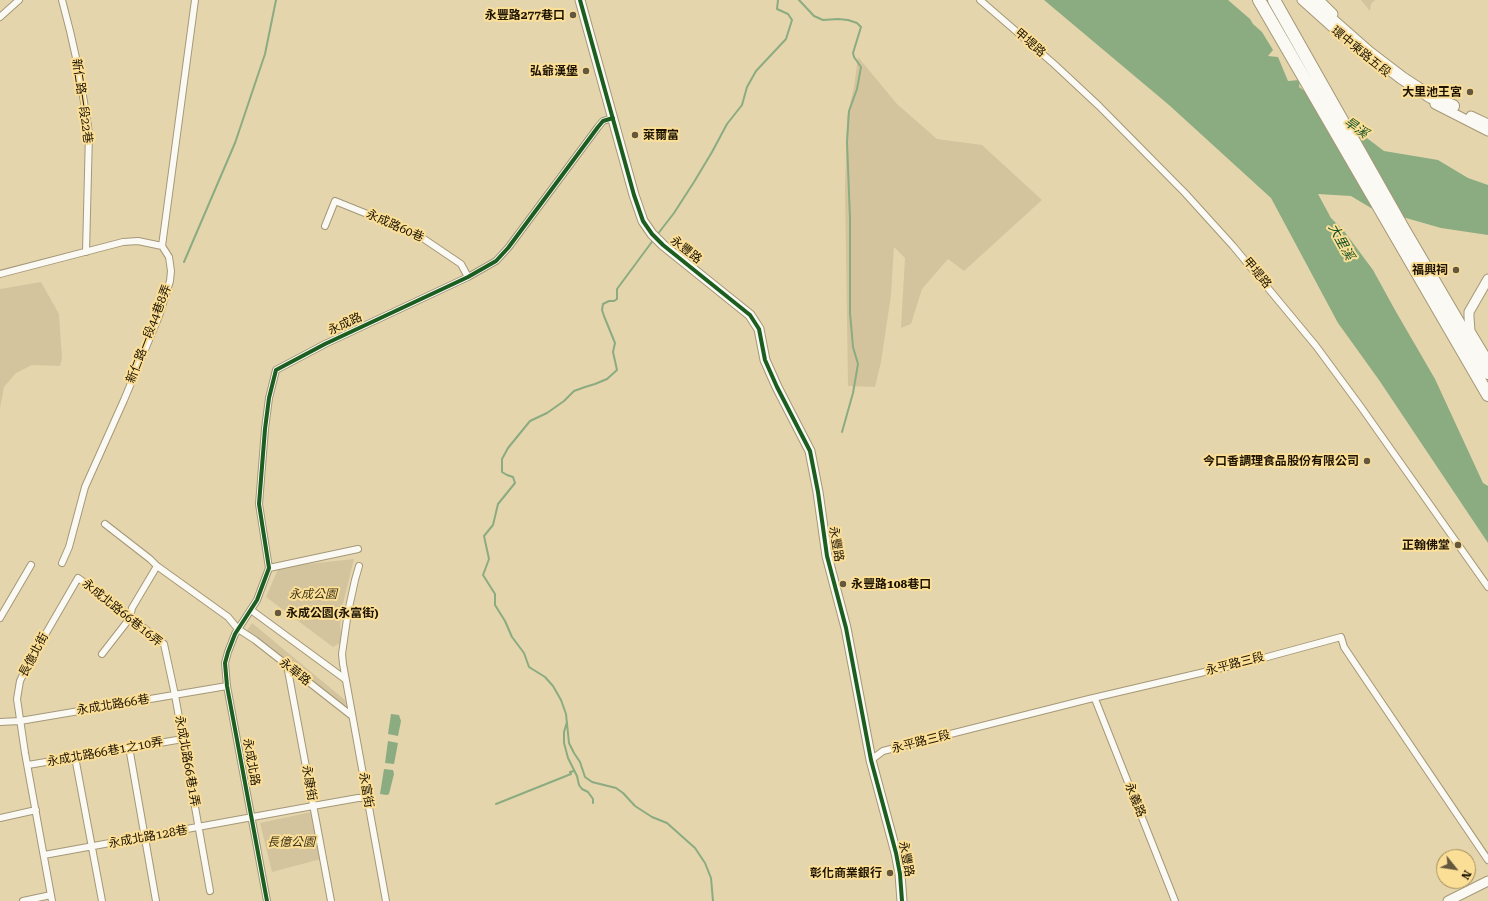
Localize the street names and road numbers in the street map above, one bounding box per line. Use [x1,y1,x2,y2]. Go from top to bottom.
street label: 環中東路五段 [1328,24,1394,80]
street label: 甲堤路 [1012,26,1048,60]
street label: 新仁路一段22巷 [69,58,95,144]
street label: 永成路60巷 [364,207,426,245]
street label: 永豐路 [667,233,705,267]
street label: 甲堤路 [1240,255,1274,291]
street label: 新仁路一段44巷8弄 [124,283,174,385]
street label: 永成路 [326,310,364,338]
street label: 永豐路 [826,525,846,563]
street label: 永成北路66巷16弄 [79,576,165,650]
street label: 長億北街 [16,630,52,680]
street label: 永平路三段 [1204,650,1266,678]
street label: 永華路 [276,655,314,689]
street label: 永成北路66巷 [76,692,150,718]
street label: 永成北路66巷1弄 [172,714,202,808]
street label: 永平路三段 [890,728,952,756]
street label: 永成北路66巷1之10弄 [46,735,164,769]
street label: 永成北路 [240,737,262,787]
street label: 永康街 [299,764,319,802]
street label: 永富街 [356,771,376,809]
street label: 永義路 [1122,781,1148,819]
street label: 永成北路128巷 [107,823,189,851]
street label: 永豐路 [895,840,917,878]

